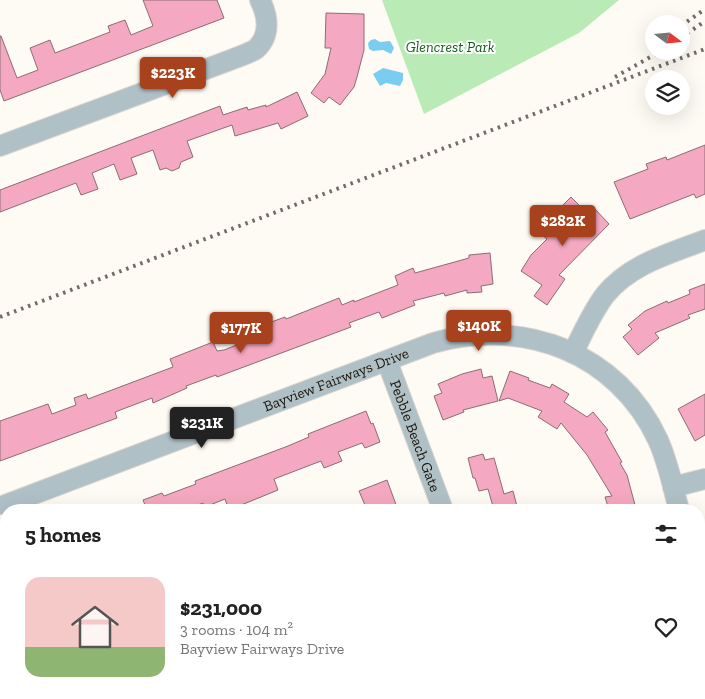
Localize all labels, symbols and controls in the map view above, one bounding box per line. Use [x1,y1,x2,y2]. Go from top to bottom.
north arrow [645,15,690,60]
map controls [645,15,690,115]
park label: Glencrest Park [406,38,495,56]
pin: $223K [138,56,208,99]
text: $223K [151,63,195,82]
button: layers [645,70,690,115]
pin: $282K [528,204,598,247]
text: $282K [541,211,585,230]
pin: $140K [444,310,514,352]
pin: $177K [206,312,276,354]
text: $140K [457,316,501,335]
text: $177K [221,318,261,337]
street label: Bayview Fairways Drive [261,344,411,415]
street label: Pebble Beach Gate [386,377,444,494]
pin: $231K [167,406,237,449]
text: $231K [181,413,223,432]
icon: filters [652,520,680,548]
text: 5 homes [25,522,101,547]
text: $231,000 [180,595,262,620]
icon: home [65,597,125,657]
icon: heart [652,613,680,641]
text: 3 rooms · 104 m² [180,620,293,639]
text: Bayview Fairways Drive [180,639,344,658]

